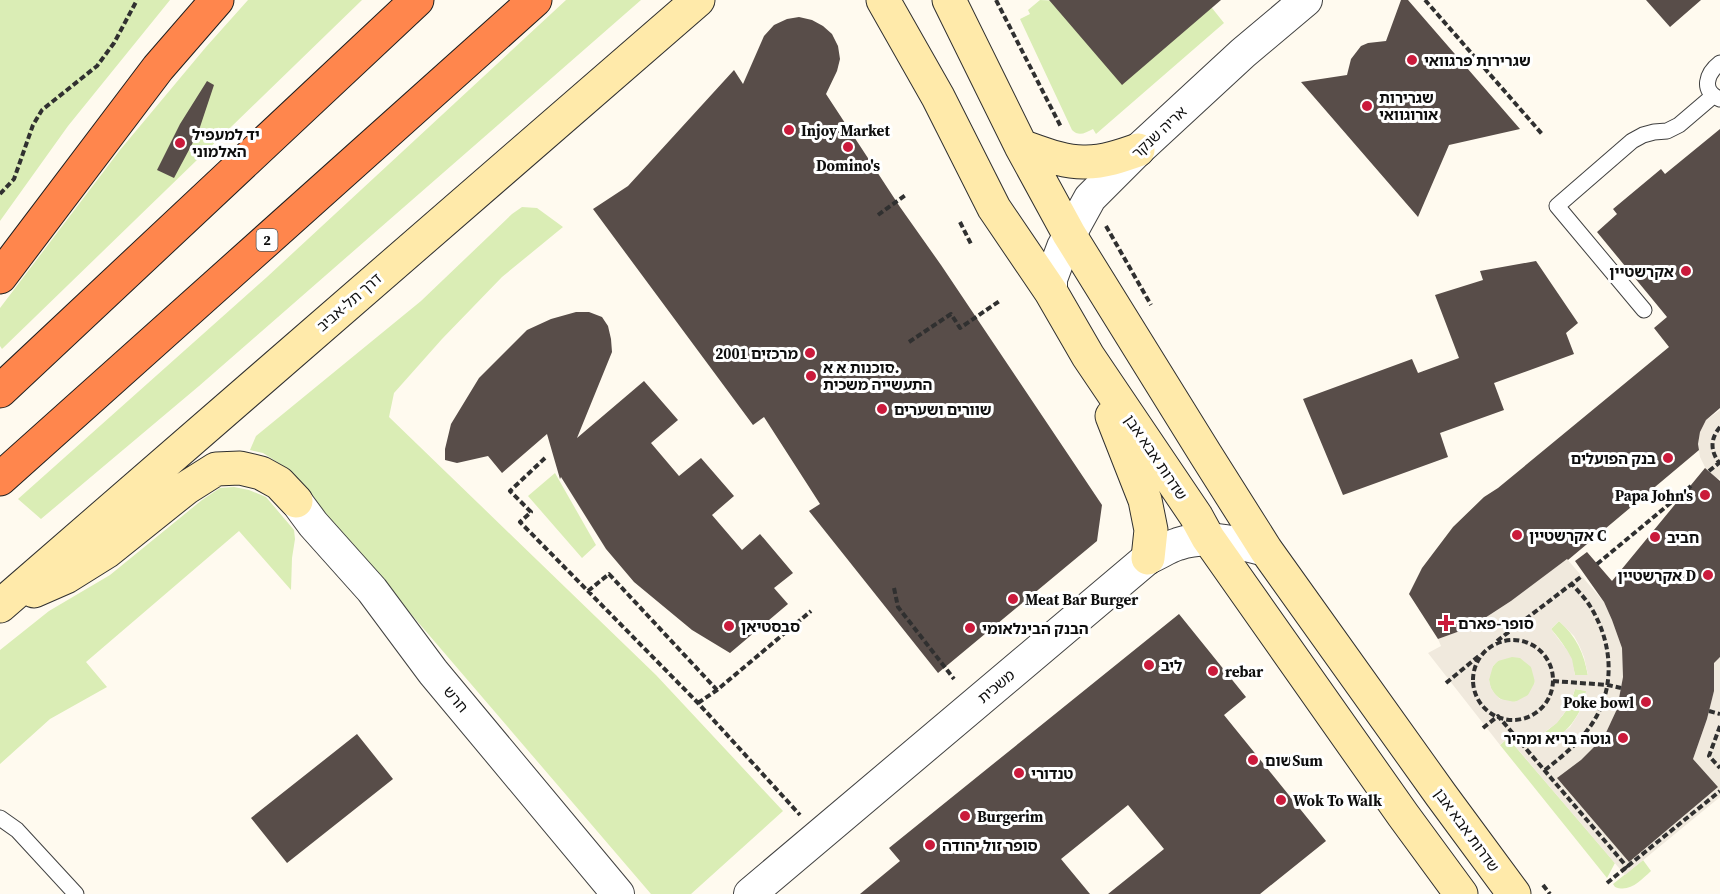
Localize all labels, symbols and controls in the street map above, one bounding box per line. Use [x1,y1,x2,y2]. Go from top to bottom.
place label: שגרירות פרגוואי [1424,50,1531,71]
marker: שגרירות פרגוואי [1405,53,1419,67]
place label: שגרירות אורוגוואי [1379,87,1438,125]
marker: שגרירות אורוגוואי [1360,99,1374,113]
street label: אריה שנקר [1127,101,1191,163]
place label: Injoy Market [801,120,890,141]
marker: Injoy Market [782,123,796,137]
place label: יד למעפיל האלמוני [192,124,260,162]
marker: יד למעפיל האלמוני [173,136,187,150]
marker: Domino's [841,140,855,154]
place label: Domino's [816,155,880,176]
road number: 2 [256,229,278,251]
place label: אקרשטיין [1609,261,1674,282]
marker: אקרשטיין [1679,264,1693,278]
street label: דרך תל-אביב [312,268,386,336]
place label: מרכזים 2001 [715,343,798,364]
marker: מרכזים 2001 [803,346,817,360]
place label: סוכנות א א. התעשייה משכית [823,357,932,395]
marker: סוכנות א א. התעשייה משכית [804,369,818,383]
place label: שוורים ושערים [894,399,992,420]
marker: שוורים ושערים [875,402,889,416]
street label: שדרות אבא אבן [1120,410,1192,504]
place label: בנק הפועלים [1571,448,1656,469]
marker: בנק הפועלים [1661,451,1675,465]
place label: Papa John's [1615,485,1693,506]
marker: Papa John's [1698,488,1712,502]
place label: אקרשטיין C [1529,525,1606,546]
place label: חביב [1667,527,1699,548]
marker: אקרשטיין C [1510,528,1524,542]
marker: חביב [1648,530,1662,544]
place label: אקרשטיין D [1617,565,1696,586]
marker: אקרשטיין D [1701,568,1715,582]
place label: Meat Bar Burger [1025,589,1138,610]
marker: Meat Bar Burger [1006,592,1020,606]
place label: סופר-פארם [1458,613,1534,634]
place label: סבסטיאן [741,616,800,637]
marker: סופר-פארם [1439,616,1453,630]
place label: הבנק הבינלאומי [982,618,1089,639]
marker: סבסטיאן [722,619,736,633]
marker: הבנק הבינלאומי [963,621,977,635]
place label: ליב [1161,655,1182,676]
marker: ליב [1142,658,1156,672]
place label: rebar [1225,661,1263,682]
street label: משכית [973,664,1019,708]
marker: rebar [1206,664,1220,678]
street label: חרש [439,681,473,717]
place label: Poke bowl [1563,692,1634,713]
marker: Poke bowl [1639,695,1653,709]
place label: גוטה בריא ומהיר [1503,728,1611,749]
marker: גוטה בריא ומהיר [1616,731,1630,745]
place label: שוםSum [1265,750,1323,771]
marker: שוםSum [1246,753,1260,767]
place label: טנדורי [1031,763,1073,784]
marker: טנדורי [1012,766,1026,780]
street label: שדרות אבא אבן [1429,784,1505,876]
place label: Wok To Walk [1293,790,1382,811]
marker: Wok To Walk [1274,793,1288,807]
place label: Burgerim [977,806,1044,827]
marker: Burgerim [958,809,972,823]
place label: סופר זול יהודה [942,835,1038,856]
marker: סופר זול יהודה [923,838,937,852]

